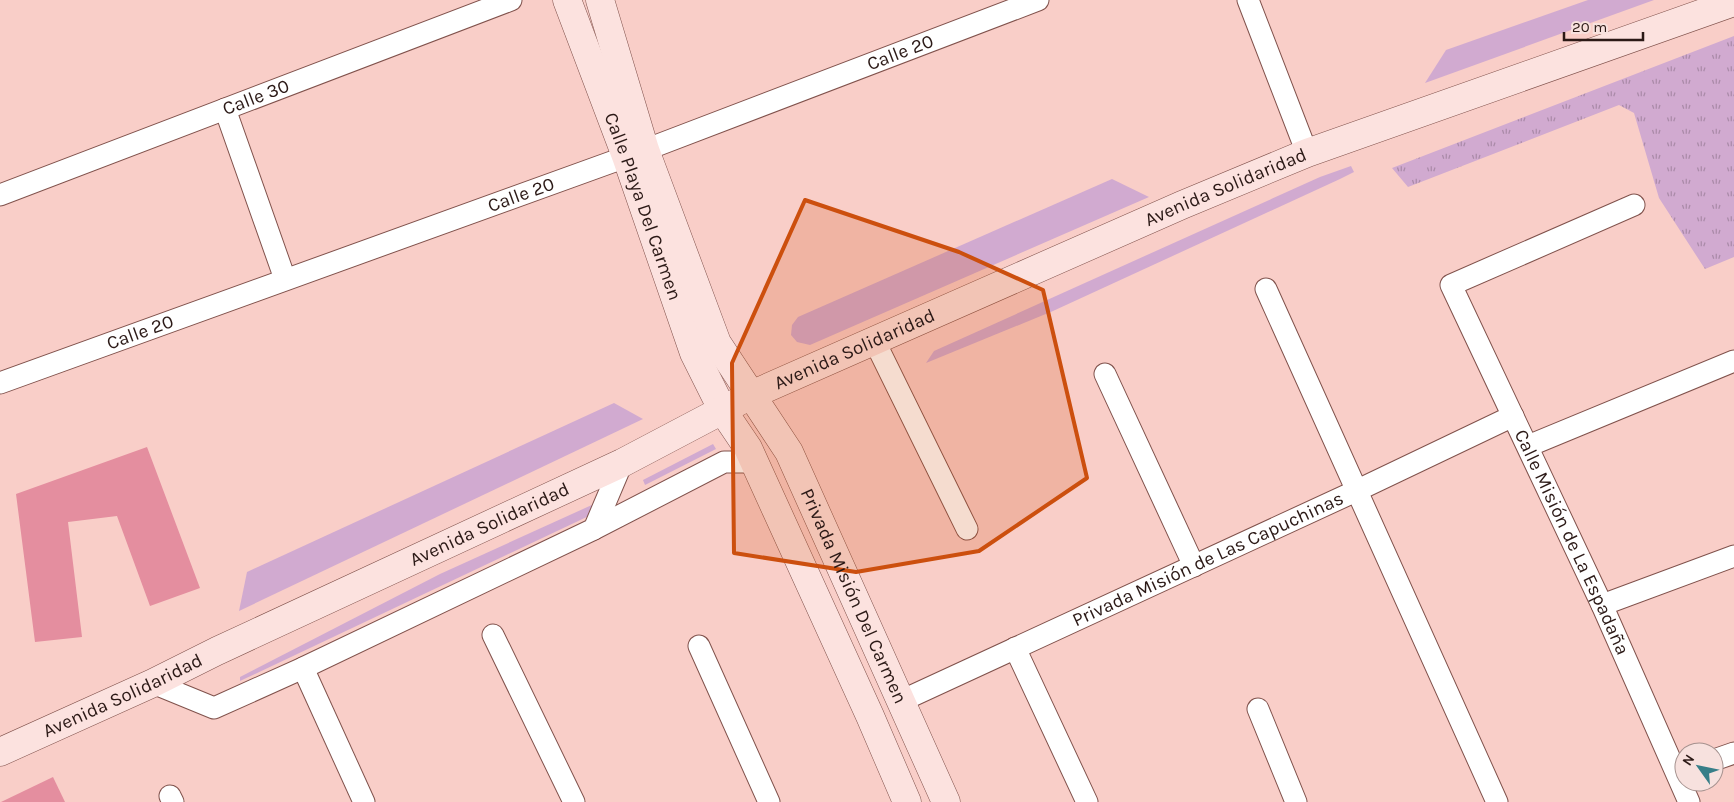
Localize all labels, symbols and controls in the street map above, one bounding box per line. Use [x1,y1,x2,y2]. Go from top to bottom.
scale bar [1564,10,1643,42]
text: 20 m [1572,18,1607,36]
street label: Calle 20 [864,30,937,75]
street label: Calle 30 [220,75,292,120]
street label: Calle Playa Del Carmen [600,110,686,303]
street label: Avenida Solidaridad [1141,143,1310,231]
street label: Calle 20 [485,173,557,217]
street label: Avenida Solidaridad [771,304,938,394]
street label: Calle 20 [104,310,176,355]
street label: Calle Misión de La Espadaña [1510,426,1634,658]
street label: Avenida Solidaridad [406,478,573,571]
street label: Privada Misión Del Carmen [796,485,911,707]
street label: Privada Misión de Las Capuchinas [1069,487,1347,631]
street label: Avenida Solidaridad [40,649,206,742]
north arrow [1674,742,1724,792]
text: N [1679,751,1698,769]

